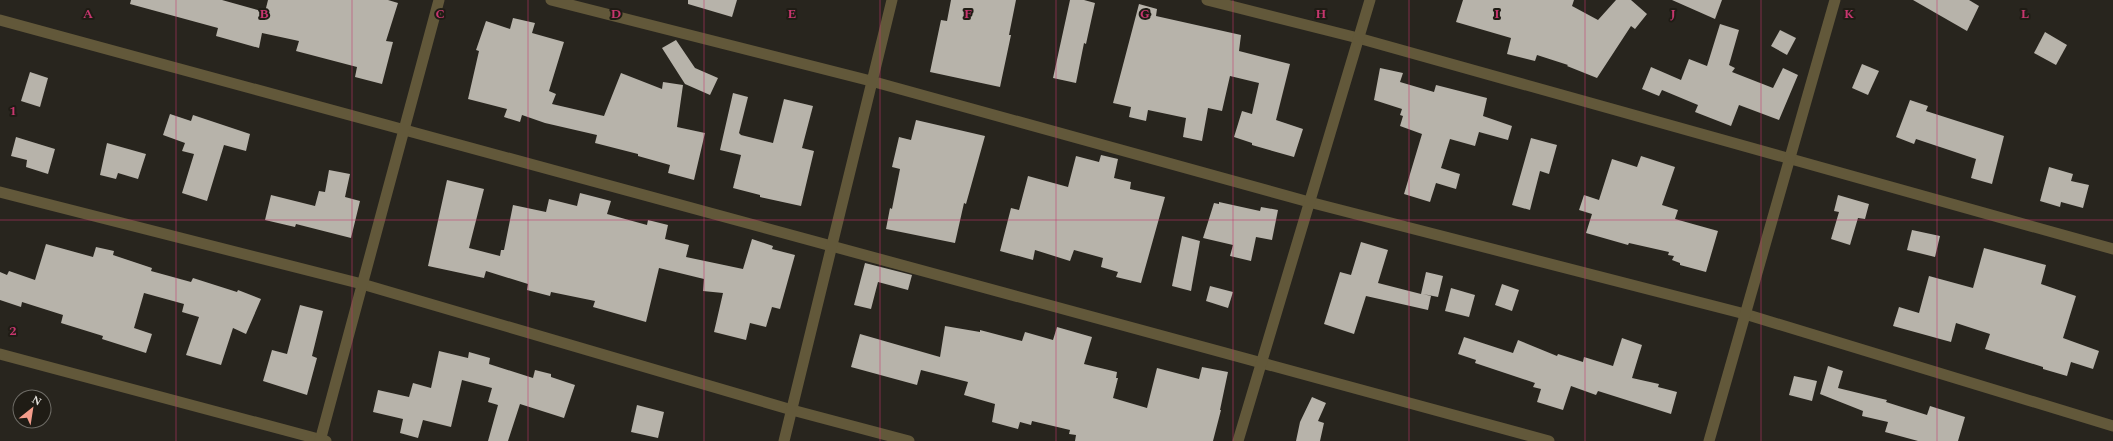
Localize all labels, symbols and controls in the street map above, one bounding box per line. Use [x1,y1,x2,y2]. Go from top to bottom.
text: A [83,4,93,24]
text: B [259,4,269,24]
text: C [435,4,445,24]
text: D [611,4,621,24]
text: E [788,4,797,24]
text: F [964,4,972,24]
text: G [1140,4,1150,24]
text: H [1316,4,1327,24]
text: I [1494,4,1500,24]
text: J [1670,4,1676,24]
text: K [1844,4,1854,24]
text: L [2021,4,2029,24]
text: 1 [9,101,17,121]
text: 2 [9,321,17,341]
north arrow [12,389,52,429]
text: N [29,391,45,410]

